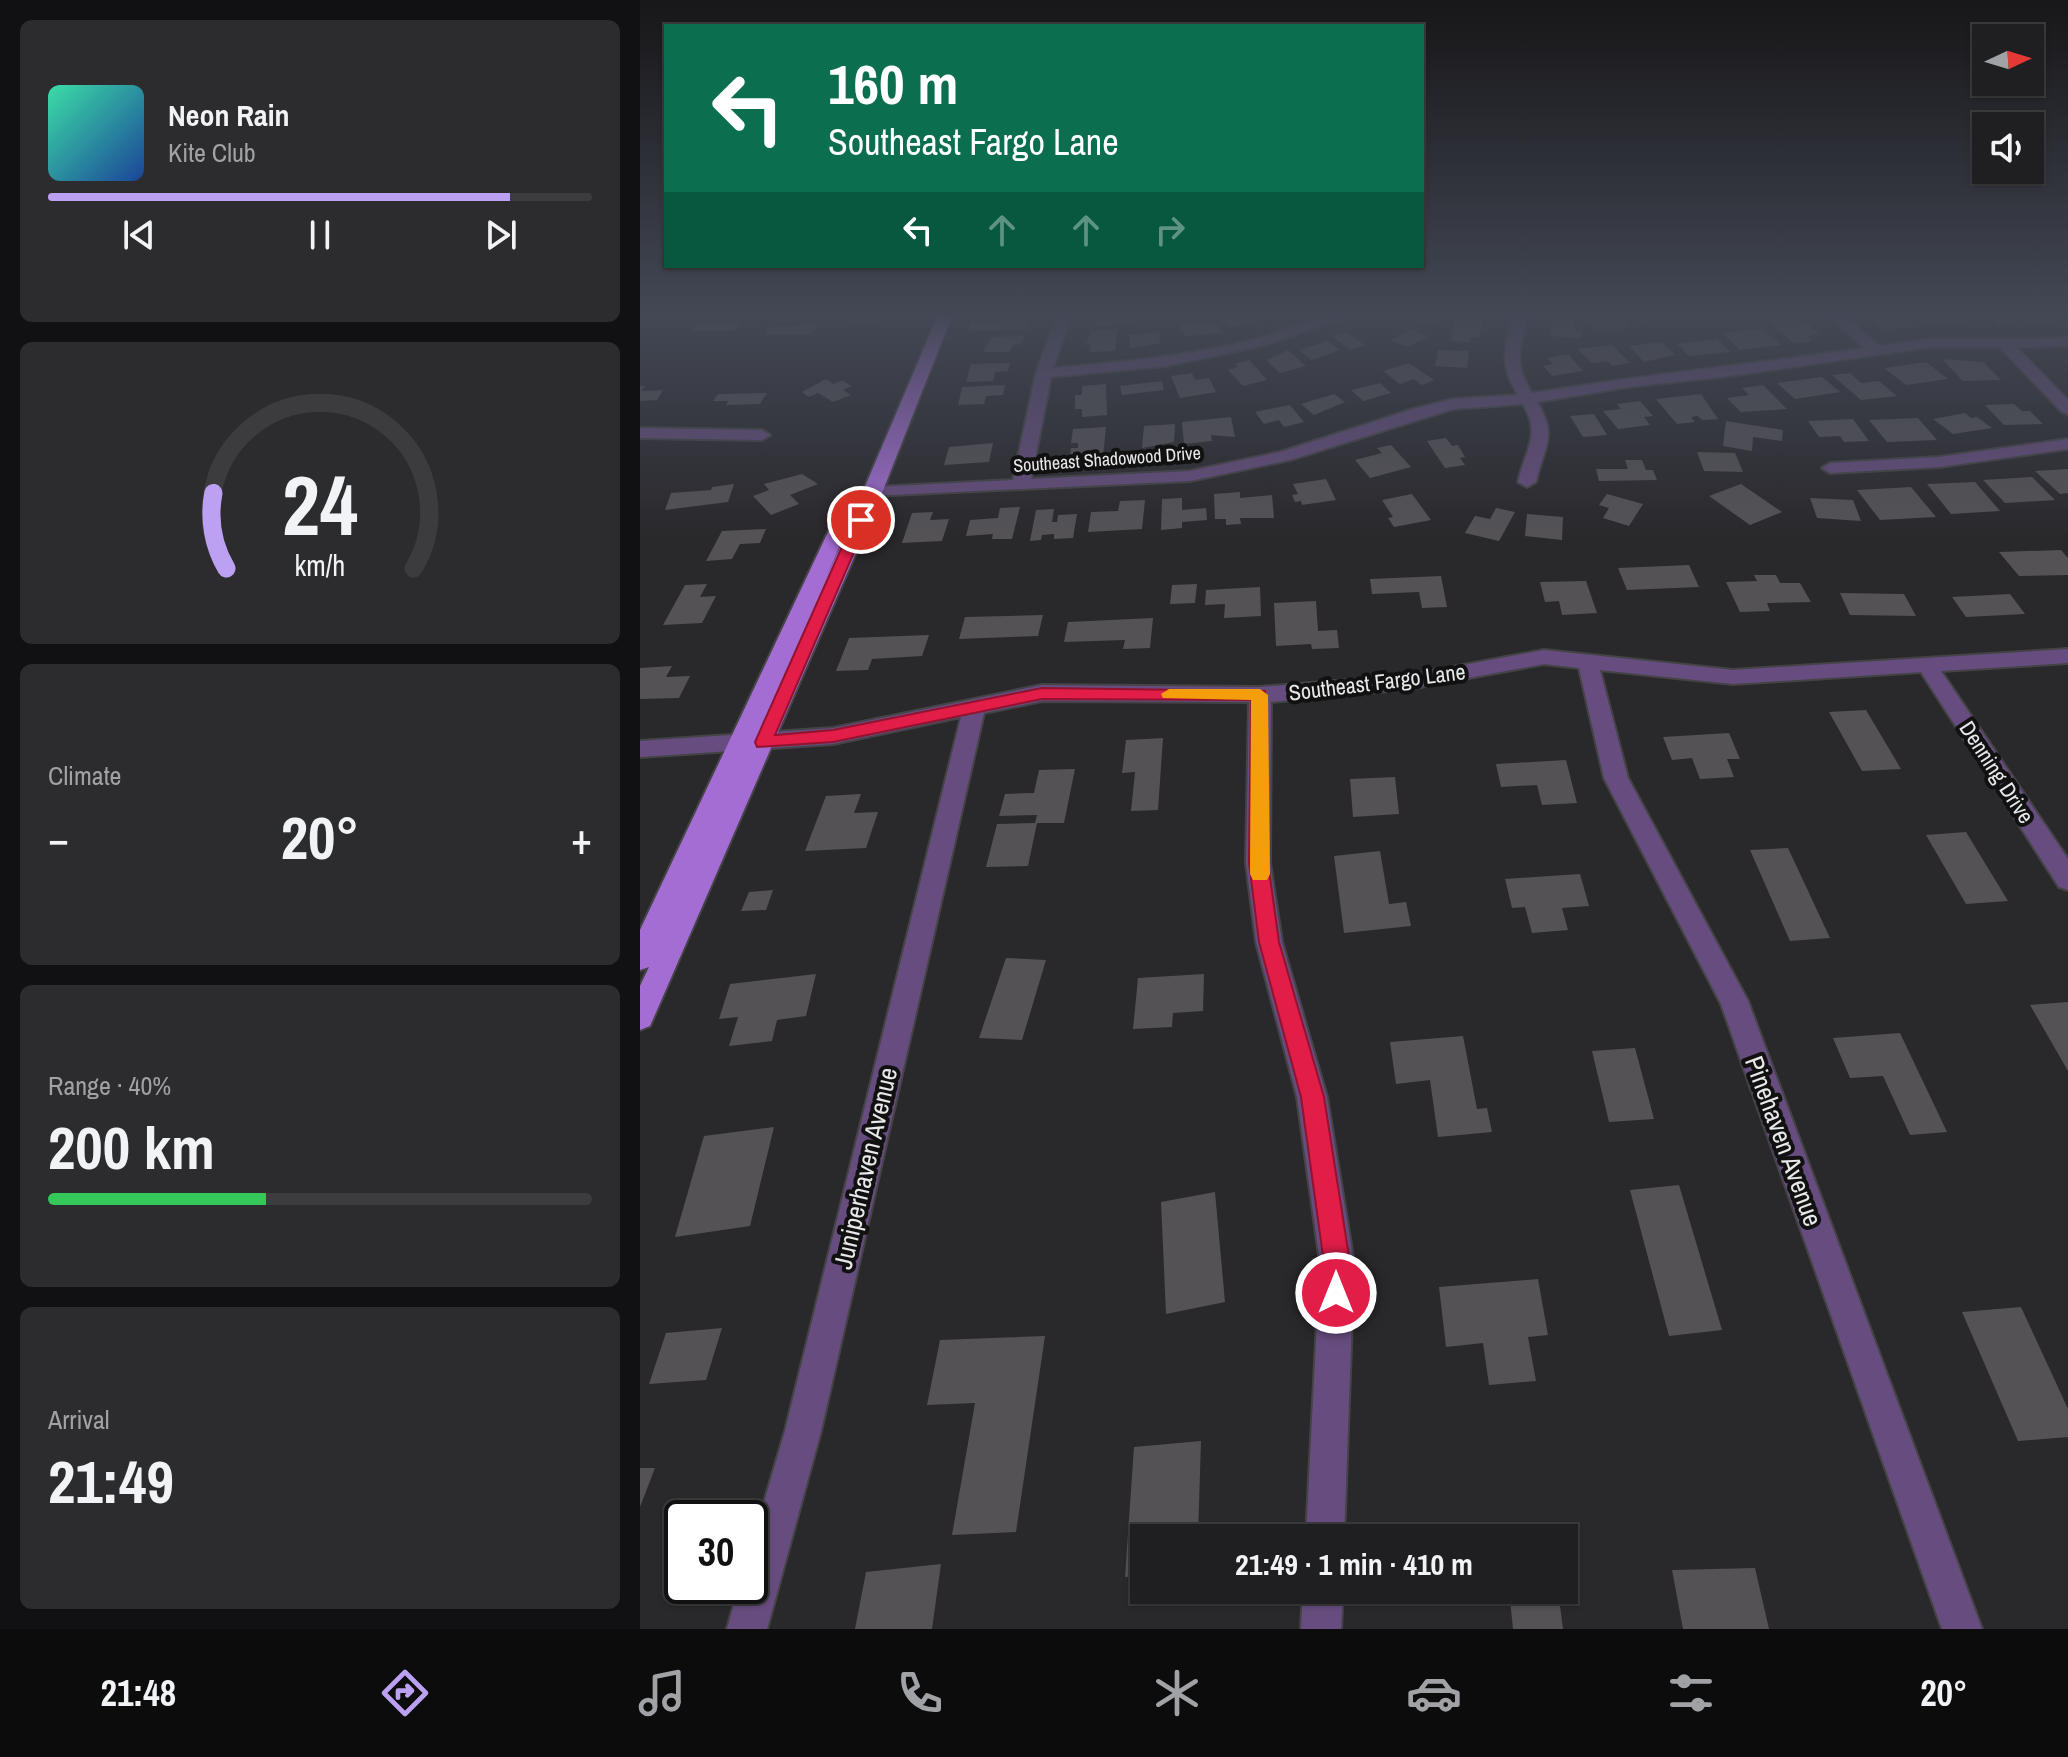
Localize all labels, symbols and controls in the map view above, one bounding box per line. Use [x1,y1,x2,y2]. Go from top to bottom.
north arrow [1972,24,2044,96]
map controls [1972,24,2044,184]
text: 160 m [828,46,958,121]
icon: left [696,56,800,160]
text: Neon Rain [168,95,290,135]
button: sound [1972,112,2044,184]
text: Southeast Fargo Lane [828,118,1119,166]
text: Kite Club [168,135,256,170]
icon: left [896,208,940,252]
icon: ahead [980,208,1024,252]
icon: ahead [1064,208,1108,252]
icon: right [1148,208,1192,252]
icon: previous [117,213,161,257]
icon: pause [298,213,342,257]
icon: next [479,213,523,257]
street label: Southeast Shadowood Drive [1012,440,1202,478]
text: 24 [282,448,358,560]
pin [827,486,895,554]
icon: arrive [839,498,883,542]
text: km/h [295,546,345,585]
street label: Southeast Fargo Lane [1287,656,1467,708]
street label: Denning Drive [1953,715,2041,829]
text: Climate [48,758,121,793]
text: 20° [281,797,359,878]
text: − [48,808,69,868]
text: + [571,808,592,868]
street label: Pinehaven Avenue [1737,1051,1831,1231]
street label: Juniperhaven Avenue [825,1064,905,1272]
text: Range · 40% [48,1068,171,1103]
text: 200 km [48,1107,215,1188]
position arrow [1294,1251,1378,1335]
text: Arrival [48,1402,110,1437]
text: 21:49 [48,1441,174,1522]
speed limit sign: 30 [664,1500,768,1604]
text: 21:49 · 1 min · 410 m [1235,1544,1473,1584]
icon: directions [377,1665,433,1721]
icon: music [634,1665,690,1721]
icon: phone [892,1665,948,1721]
icon: climate [1149,1665,1205,1721]
icon: car [1406,1665,1462,1721]
icon: filters [1663,1665,1719,1721]
text: 21:48 [101,1669,176,1717]
text: 20° [1920,1669,1967,1717]

